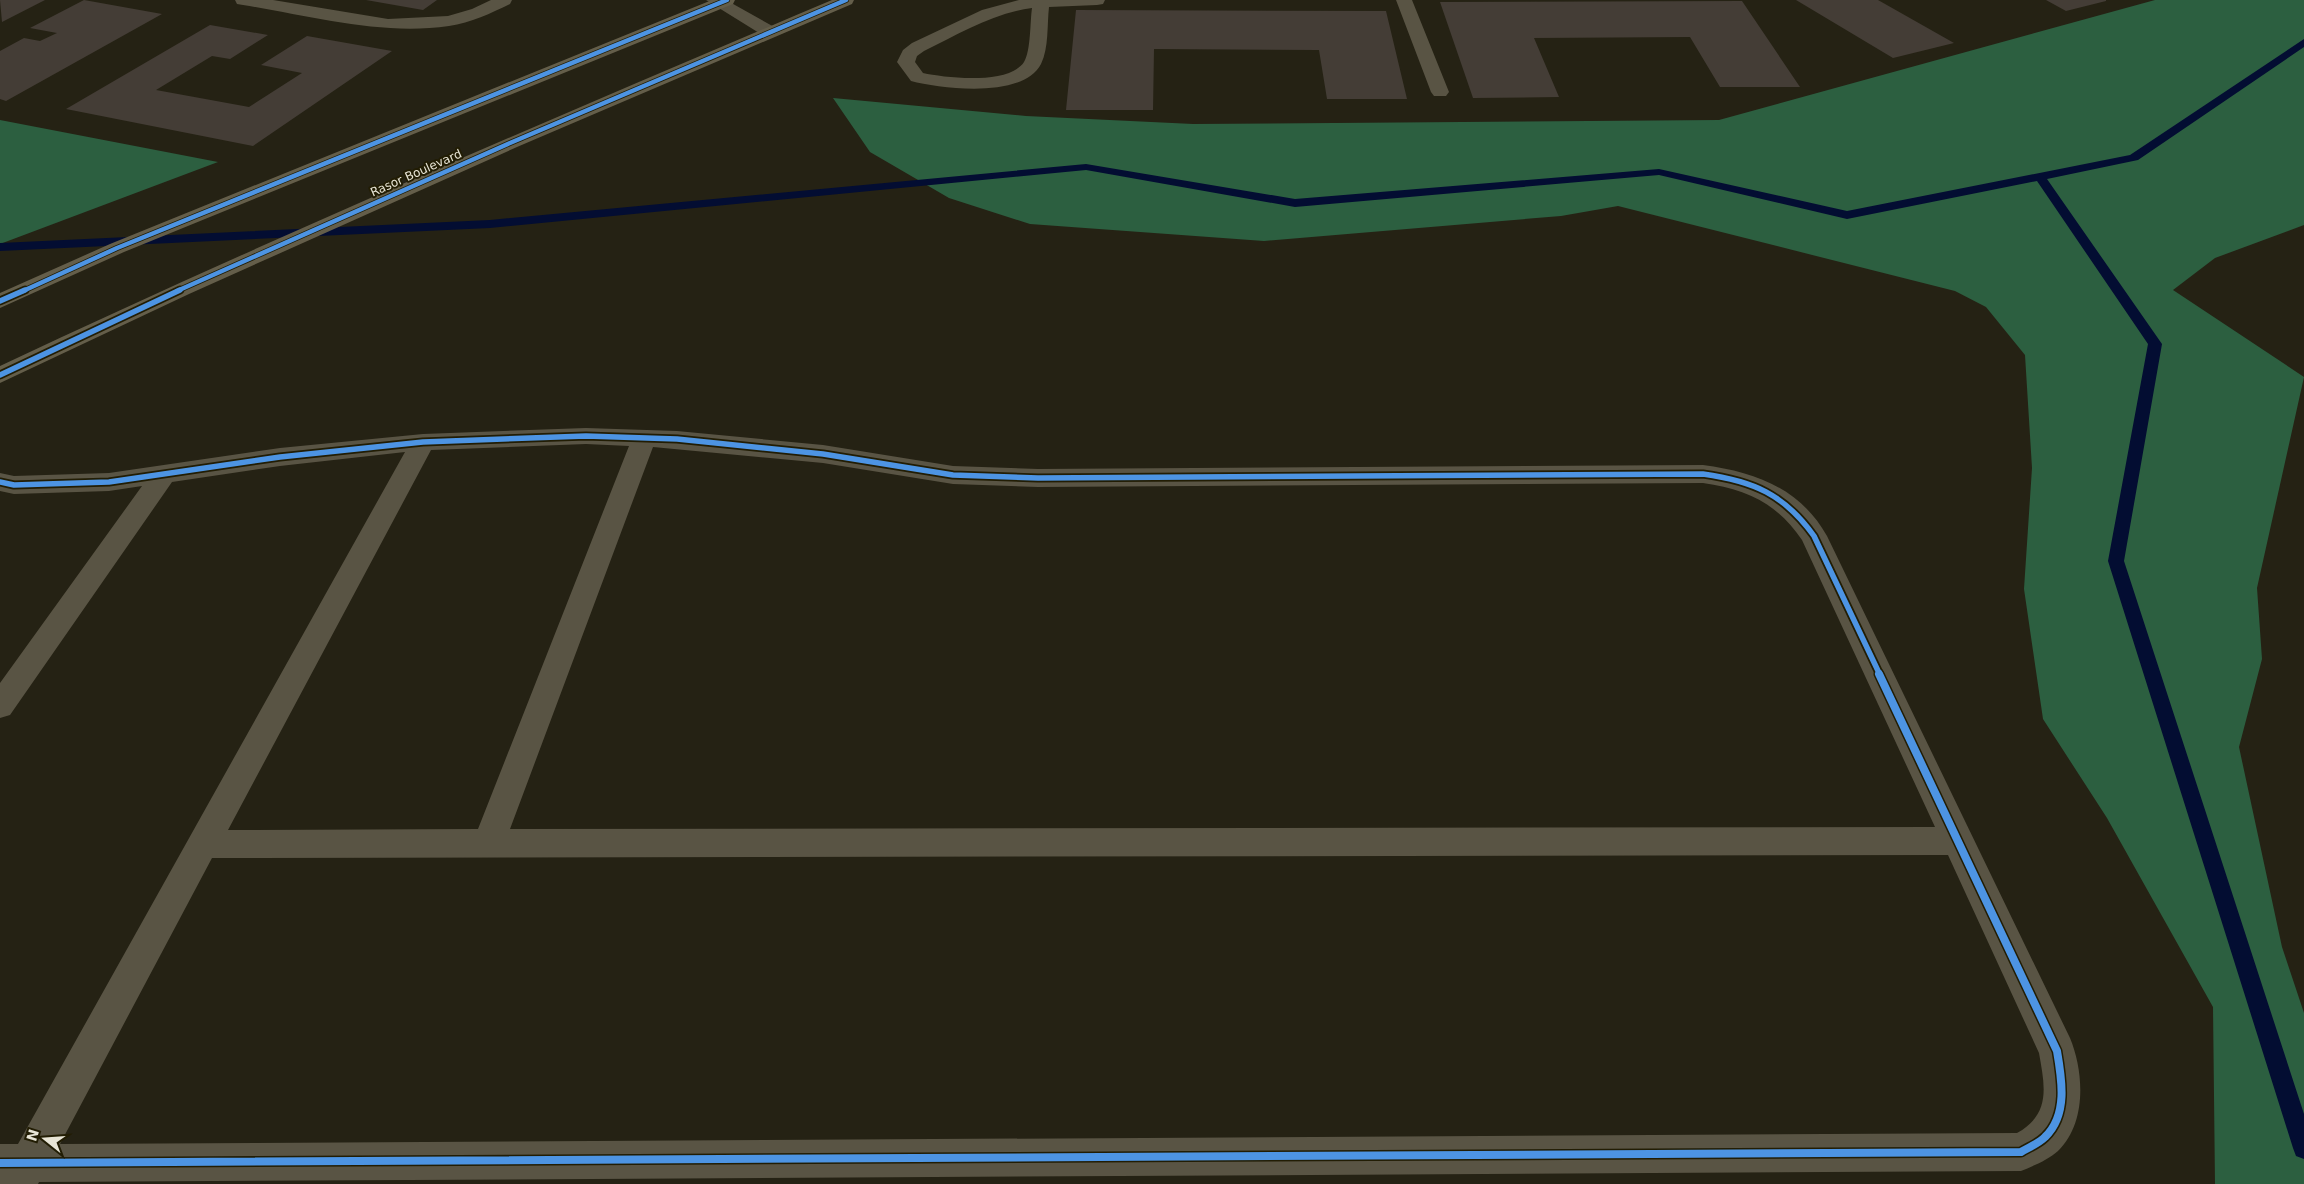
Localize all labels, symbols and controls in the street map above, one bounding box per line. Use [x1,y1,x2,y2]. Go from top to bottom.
street label: Rasor Boulevard [368,147,464,199]
north arrow [20,1114,70,1164]
text: N [23,1127,42,1143]

